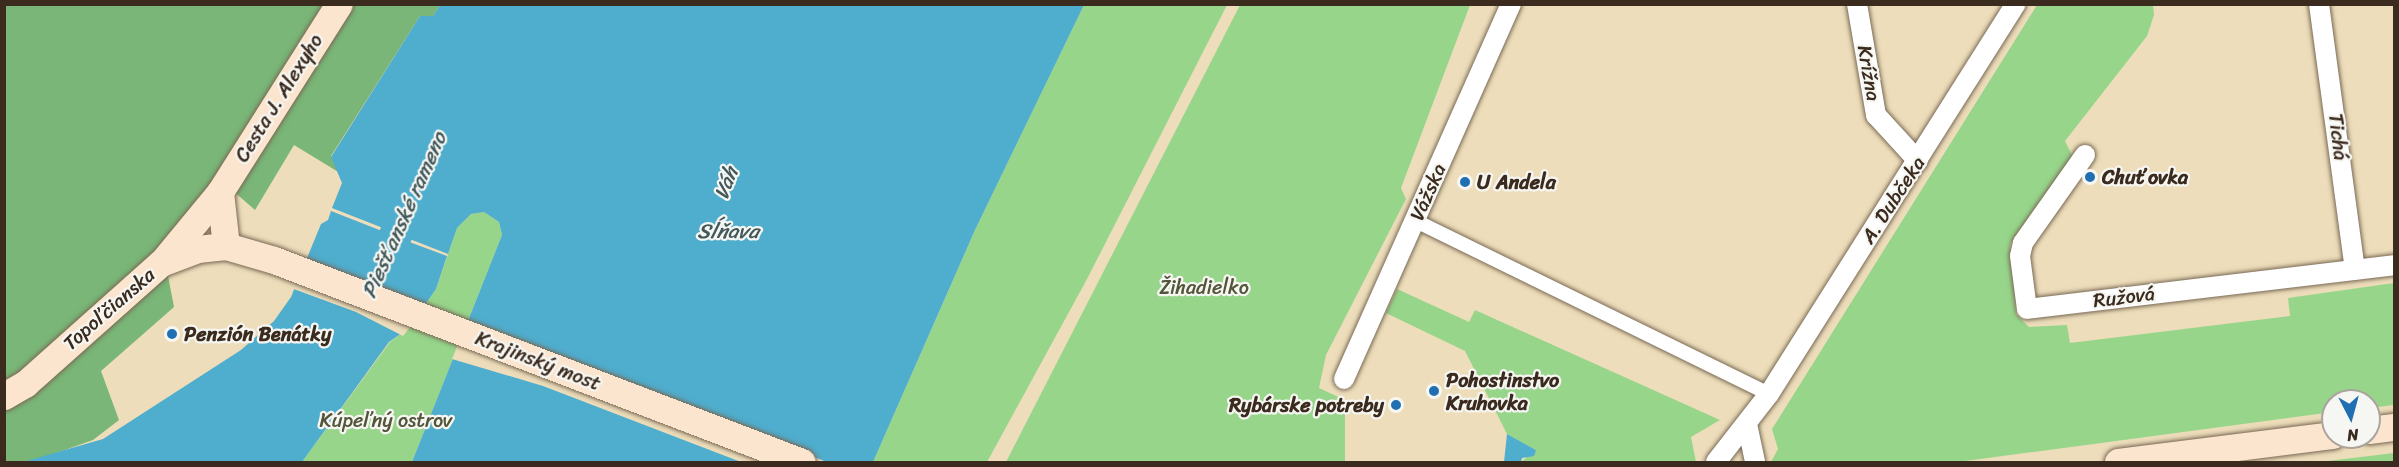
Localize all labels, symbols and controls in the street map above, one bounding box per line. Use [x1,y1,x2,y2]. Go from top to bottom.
street label: Cesta J. Alexyho [230,29,328,167]
street label: Krížna [1852,43,1886,103]
street label: Tichá [2323,112,2353,162]
water label: Piešťanské rameno [356,128,452,302]
street label: A. Dubčeka [1856,152,1930,248]
street label: Vážska [1405,160,1451,224]
water label: Váh [708,163,744,203]
place label: Chuťovka [2102,165,2188,189]
place label: U Andela [1477,170,1556,194]
marker: Chuťovka [2083,170,2097,184]
marker: U Andela [1458,175,1472,189]
water label: Sĺňava [697,218,759,244]
street label: Topoľčianska [58,263,160,355]
park label: Žihadielko [1159,275,1249,299]
street label: Ružová [2092,281,2156,313]
place label: Penzión Benátky [184,322,332,346]
street label: Krajinský most [472,326,604,396]
marker: Penzión Benátky [165,327,179,341]
place label: Pohostinstvo Kruhovka [1446,368,1559,415]
marker: Pohostinstvo Kruhovka [1427,384,1441,398]
north arrow [2321,389,2381,449]
place label: Rybárske potreby [1228,393,1384,417]
marker: Rybárske potreby [1389,398,1403,412]
park label: Kúpeľný ostrov [319,408,453,432]
text: N [2346,420,2360,450]

